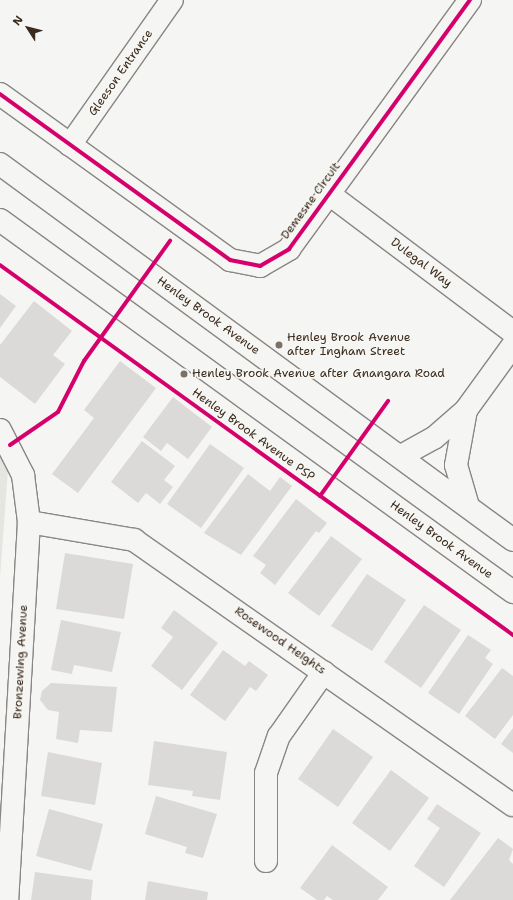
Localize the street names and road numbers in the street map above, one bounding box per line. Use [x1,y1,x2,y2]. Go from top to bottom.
street label: Gleeson Entrance [86,27,156,119]
street label: Demesne Circuit [278,160,344,242]
street label: Dulegal Way [388,235,454,291]
street label: Henley Brook Avenue [154,274,262,358]
street label: Henley Brook Avenue PSP [189,386,317,484]
street label: Henley Brook Avenue [387,498,495,582]
street label: Bronzewing Avenue [11,604,31,720]
street label: Rosewood Heights [232,604,328,678]

